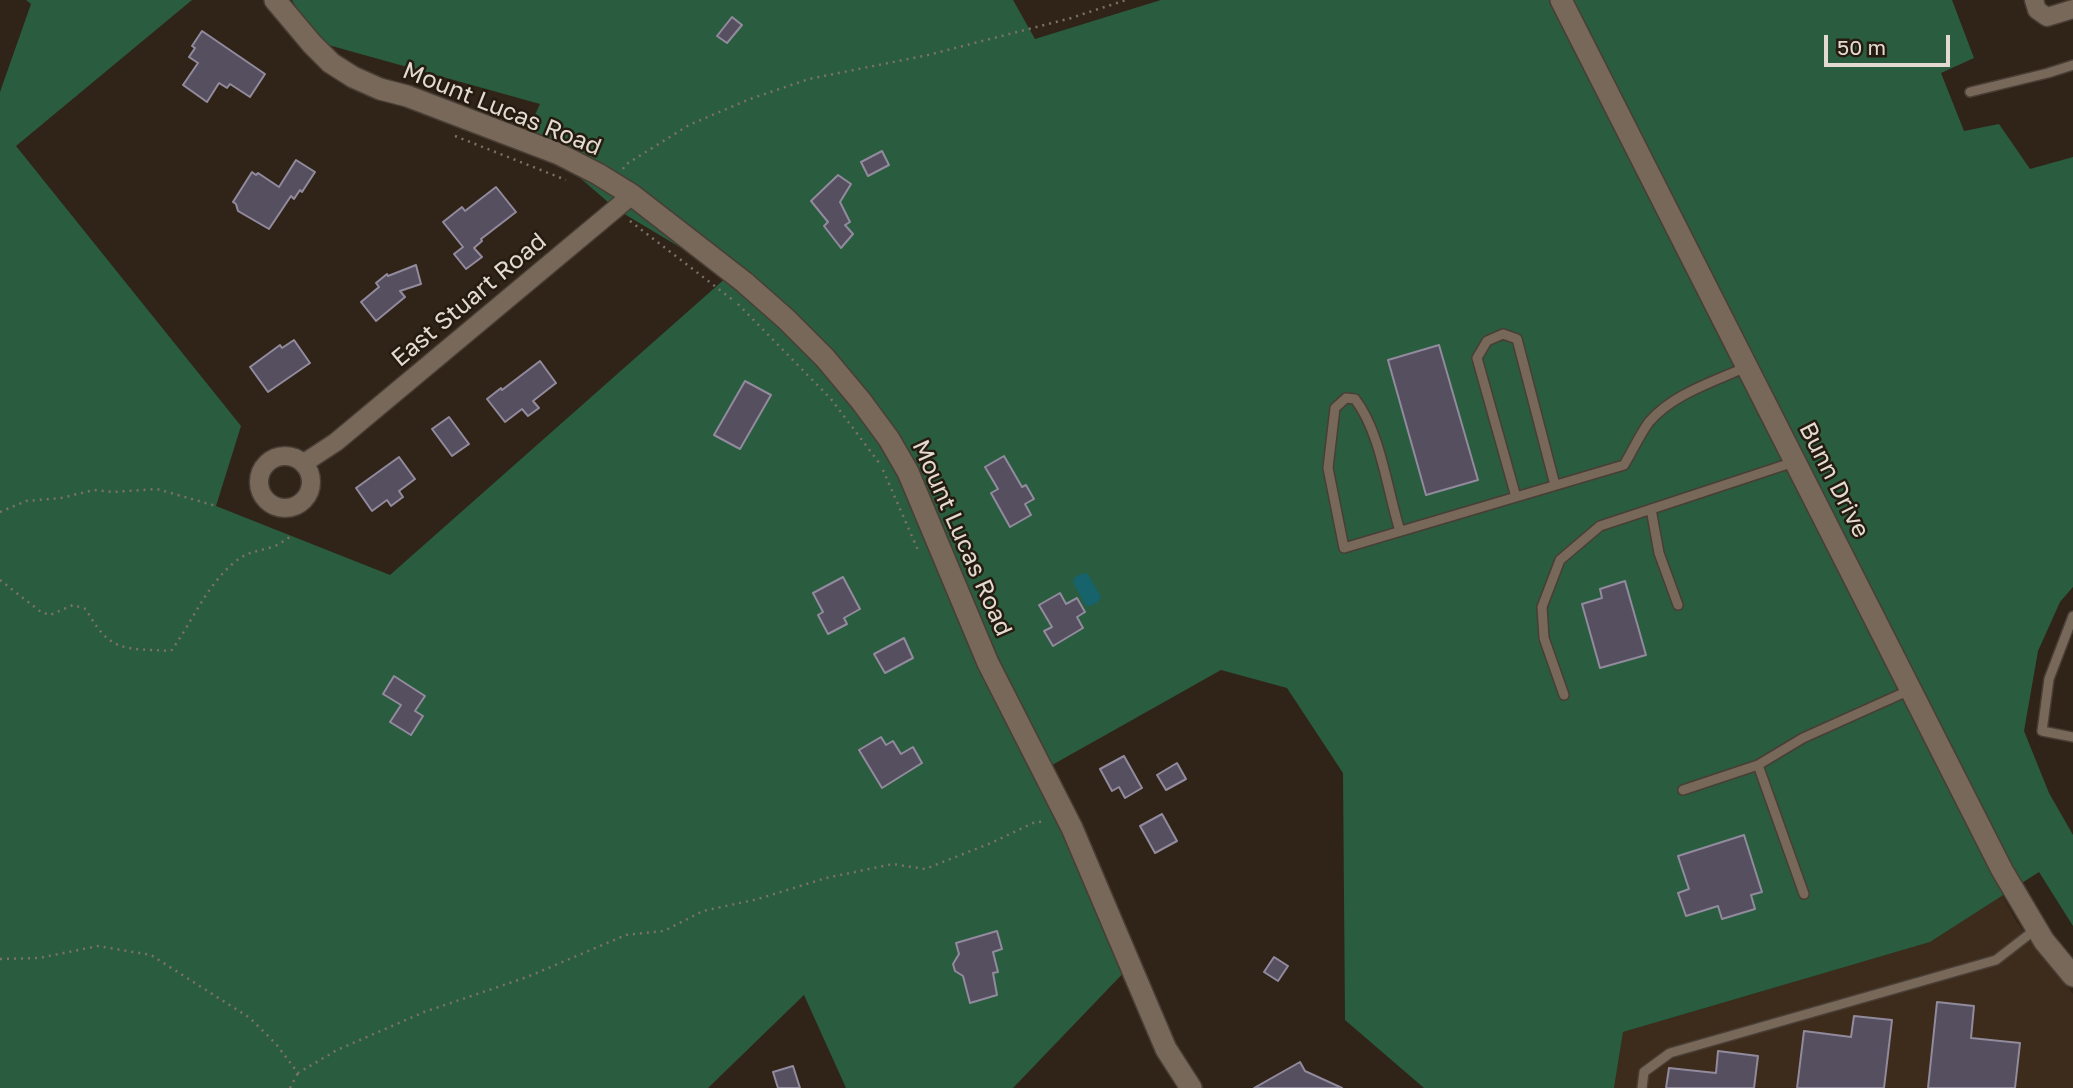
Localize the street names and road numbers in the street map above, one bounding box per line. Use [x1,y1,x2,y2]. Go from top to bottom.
street label: Mount Lucas Road [399,56,605,162]
street label: East Stuart Road [386,227,552,373]
street label: Bunn Drive [1793,418,1875,542]
street label: Mount Lucas Road [906,436,1018,640]

